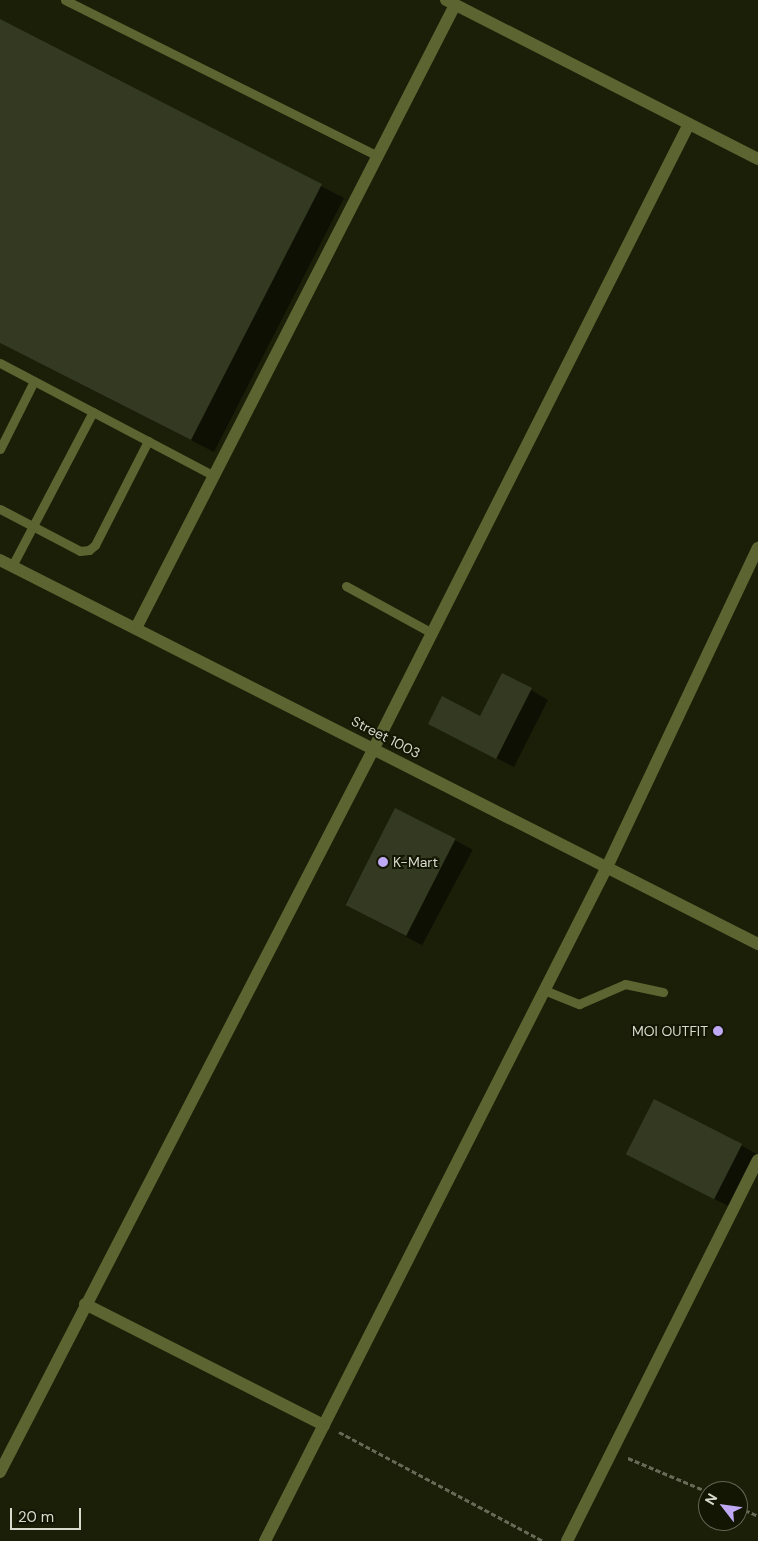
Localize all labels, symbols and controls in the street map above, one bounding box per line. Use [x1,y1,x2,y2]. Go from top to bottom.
street label: Street 1003 [349,712,423,762]
place label: K-Mart [393,854,438,870]
marker: K-Mart [377,856,389,868]
place label: MOI OUTFIT [632,1023,708,1039]
marker: MOI OUTFIT [712,1025,724,1037]
north arrow [698,1481,748,1531]
text: N [701,1490,721,1508]
scale bar [12,1498,84,1530]
text: 20 m [18,1507,54,1527]

